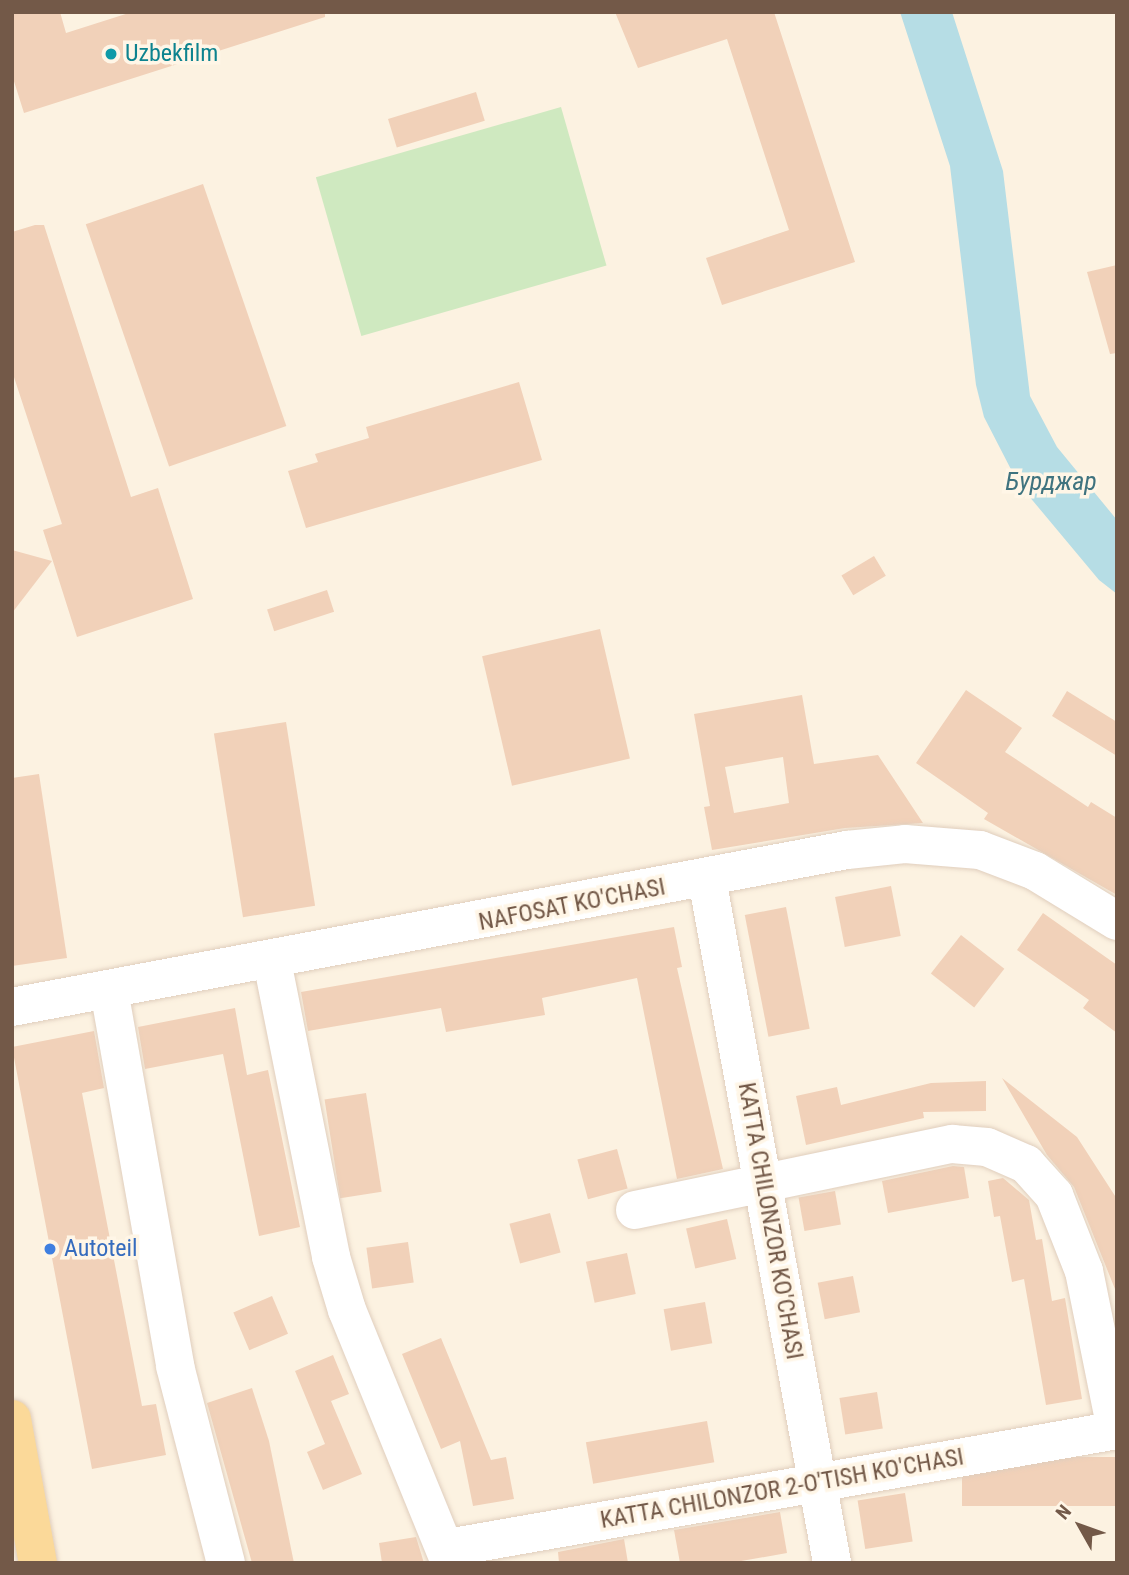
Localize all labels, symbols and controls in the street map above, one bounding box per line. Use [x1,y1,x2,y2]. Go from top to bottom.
place label: Uzbekfilm [125,40,218,68]
marker: Uzbekfilm [103,46,119,62]
water label: Бурджар [1005,466,1097,498]
street label: NAFOSAT KO'CHASI [476,873,668,937]
street label: KATTA CHILONZOR KO'CHASI [731,1080,809,1362]
place label: Autoteil [64,1235,138,1263]
marker: Autoteil [42,1241,58,1257]
street label: KATTA CHILONZOR 2-O'TISH KO'CHASI [598,1443,966,1535]
north arrow [1045,1491,1115,1561]
text: N [1051,1500,1076,1524]

